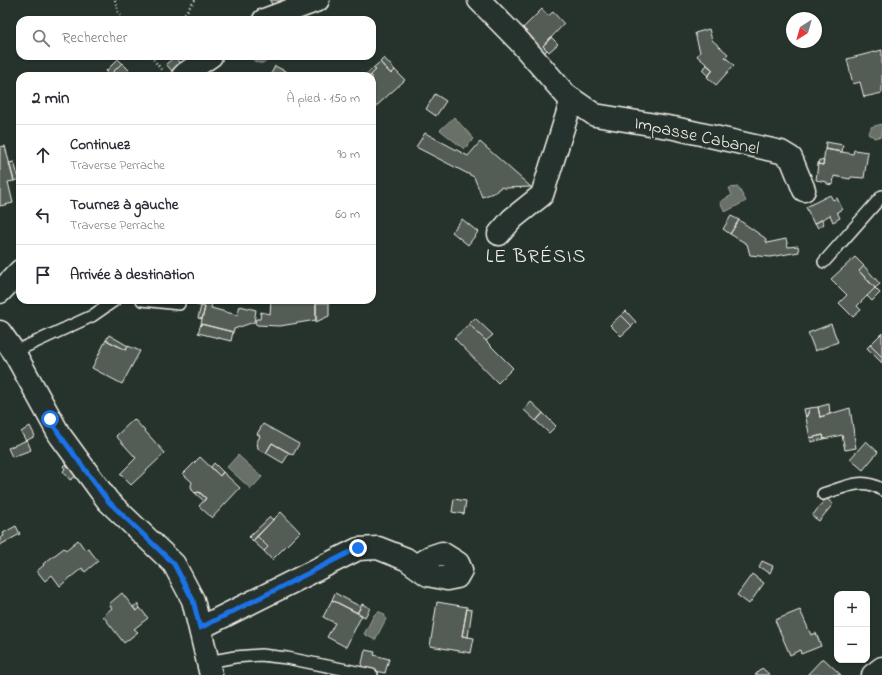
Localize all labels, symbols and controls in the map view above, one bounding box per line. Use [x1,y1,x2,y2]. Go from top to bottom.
north arrow [786,12,822,48]
search box [16,16,376,60]
icon: search [30,27,52,49]
text: Rechercher [62,27,127,49]
text: 2 min [32,86,69,111]
text: À pied · 150 m [286,89,360,108]
street label: Impasse Cabanel [632,111,762,163]
text: Continuez [70,134,130,156]
icon: ahead [32,144,54,166]
text: 90 m [337,145,360,164]
text: Traverse Perrache [70,156,165,175]
text: Tournez à gauche [70,194,178,216]
icon: left [32,204,54,226]
text: 60 m [335,205,360,224]
text: Traverse Perrache [70,216,165,235]
district label: LE BRÉSIS [486,243,586,272]
icon: arrive [32,264,54,286]
text: Arrivée à destination [70,264,195,286]
route start [41,410,59,428]
route end [349,539,367,557]
map controls [834,591,870,663]
button: + [834,591,870,627]
button: − [834,627,870,663]

